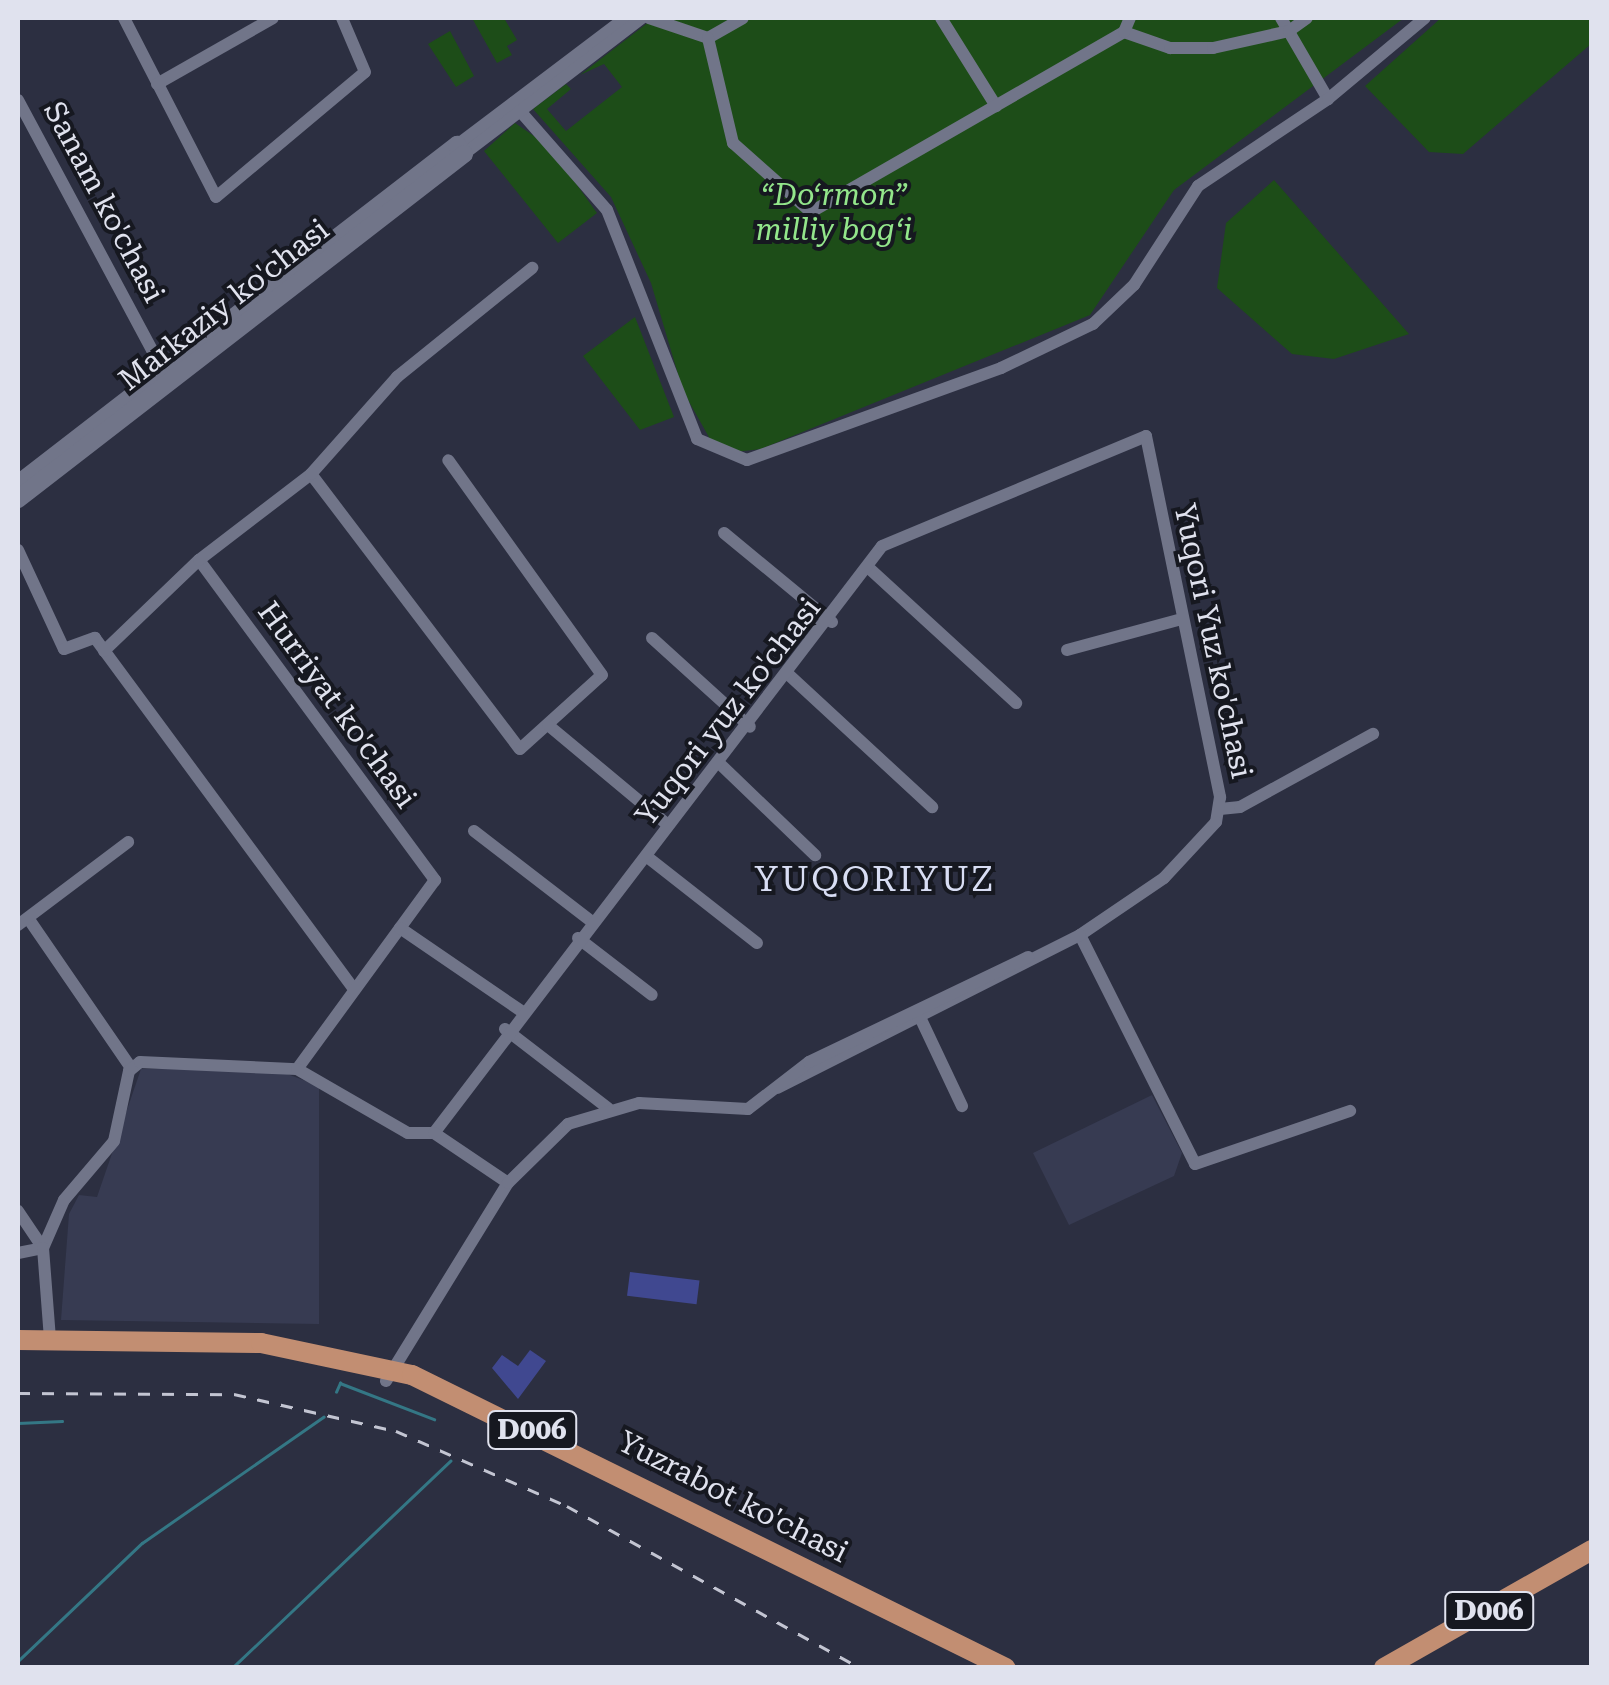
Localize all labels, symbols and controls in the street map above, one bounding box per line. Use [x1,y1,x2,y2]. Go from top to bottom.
street label: Sanam ko'chasi [36,95,172,309]
park label: “Do‘rmon” milliy bog‘i [756,177,912,248]
street label: Markaziy ko'chasi [112,212,336,398]
street label: Yuqori Yuz ko'chasi [1166,500,1260,782]
street label: Yuqori yuz ko'chasi [628,591,828,833]
street label: Hurriyat ko'chasi [250,595,424,815]
district label: YUQORIYUZ [754,859,996,901]
road number: D006 [487,1407,577,1453]
street label: Yuzrabot ko'chasi [612,1424,854,1570]
road number: D006 [1444,1588,1534,1634]

